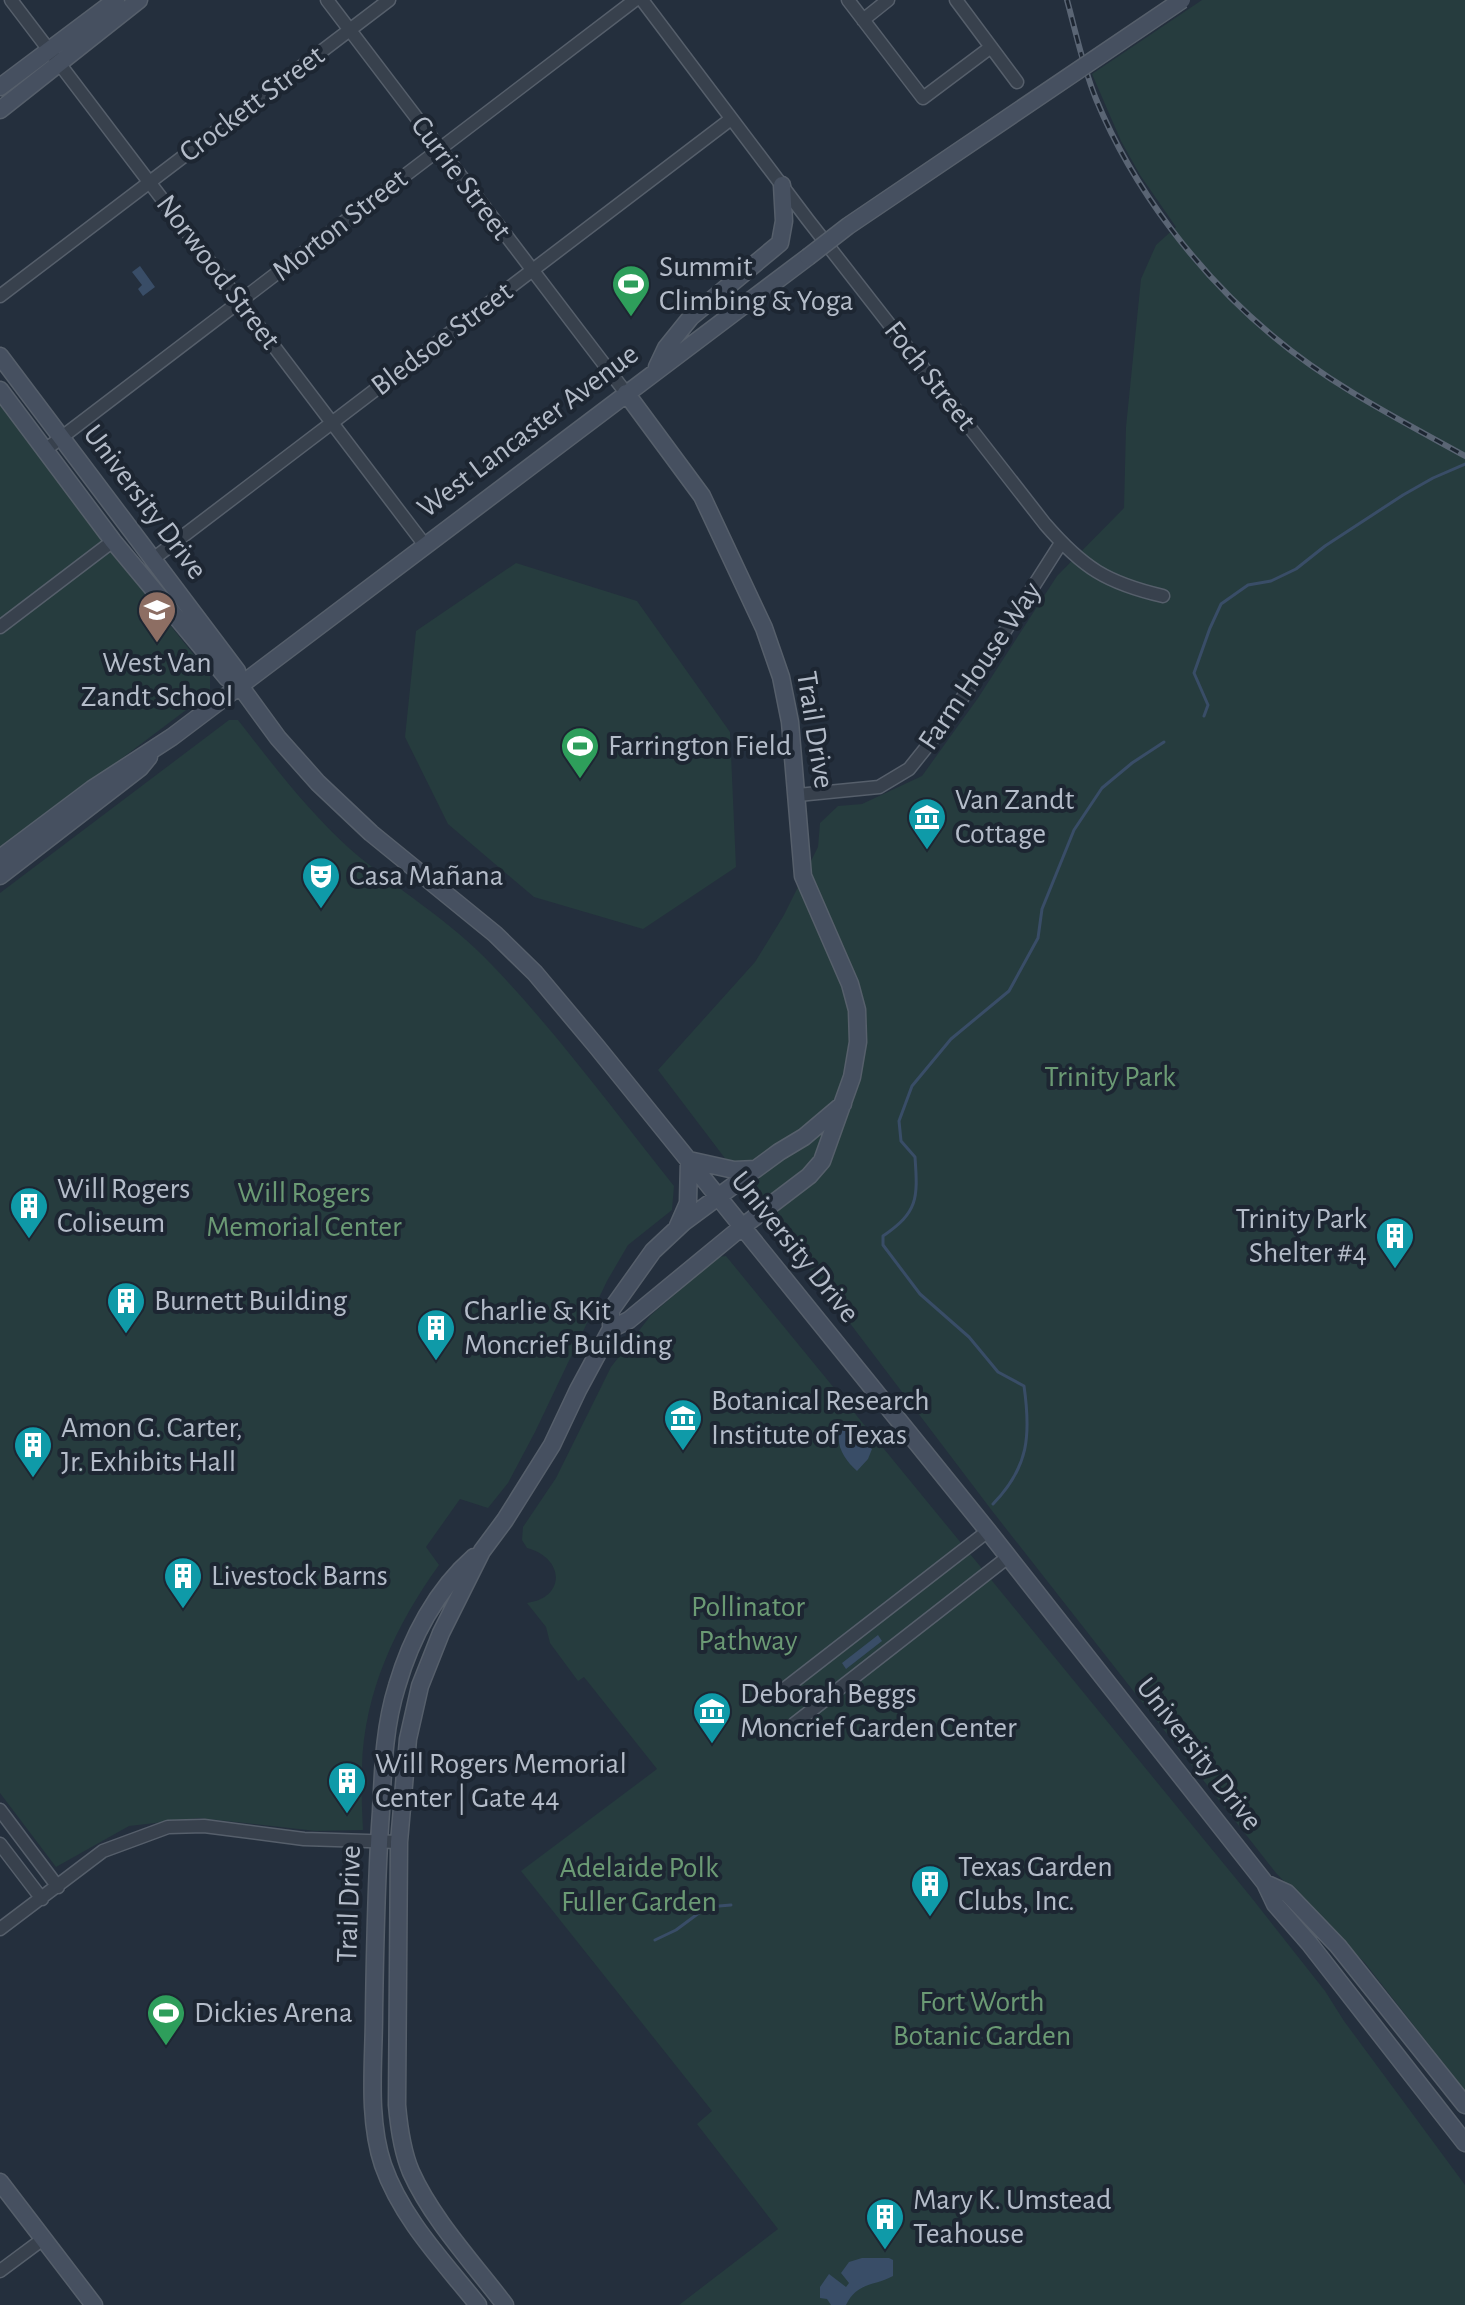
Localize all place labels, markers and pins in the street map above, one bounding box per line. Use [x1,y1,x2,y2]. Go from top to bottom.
place label: Summit Climbing & Yoga [659,252,854,316]
sports icon: Summit Climbing & Yoga [610,263,652,318]
school or university icon: West Van Zandt School [136,589,178,644]
place label: West Van Zandt School [81,648,233,712]
sports icon: Farrington Field [559,725,601,780]
place label: Farrington Field [608,731,792,761]
place label: Van Zandt Cottage [955,785,1075,849]
museum icon: Van Zandt Cottage [906,796,948,851]
theatre icon: Casa Mañana [300,855,342,910]
place label: Casa Mañana [349,861,504,891]
place label: Will Rogers Coliseum [57,1174,190,1238]
building icon: Will Rogers Coliseum [8,1185,50,1240]
place label: Trinity Park Shelter #4 [1235,1204,1367,1268]
building icon: Trinity Park Shelter #4 [1374,1215,1416,1270]
building icon: Burnett Building [105,1280,147,1335]
place label: Burnett Building [154,1286,348,1316]
place label: Charlie & Kit Moncrief Building [464,1296,672,1360]
building icon: Charlie & Kit Moncrief Building [415,1307,457,1362]
place label: Botanical Research Institute of Texas [711,1386,930,1450]
museum icon: Botanical Research Institute of Texas [662,1397,704,1452]
place label: Amon G. Carter, Jr. Exhibits Hall [61,1413,243,1477]
building icon: Amon G. Carter, Jr. Exhibits Hall [12,1424,54,1479]
building icon: Livestock Barns [162,1555,204,1610]
place label: Livestock Barns [211,1561,388,1591]
place label: Deborah Beggs Moncrief Garden Center [740,1679,1017,1743]
museum icon: Deborah Beggs Moncrief Garden Center [691,1690,733,1745]
place label: Will Rogers Memorial Center | Gate 44 [375,1749,627,1815]
building icon: Will Rogers Memorial Center | Gate 44 [326,1760,368,1815]
place label: Texas Garden Clubs, Inc. [958,1852,1113,1916]
building icon: Texas Garden Clubs, Inc. [909,1863,951,1918]
sports icon: Dickies Arena [145,1992,187,2047]
place label: Dickies Arena [194,1998,353,2028]
place label: Mary K. Umstead Teahouse [913,2185,1112,2249]
building icon: Mary K. Umstead Teahouse [864,2196,906,2251]

